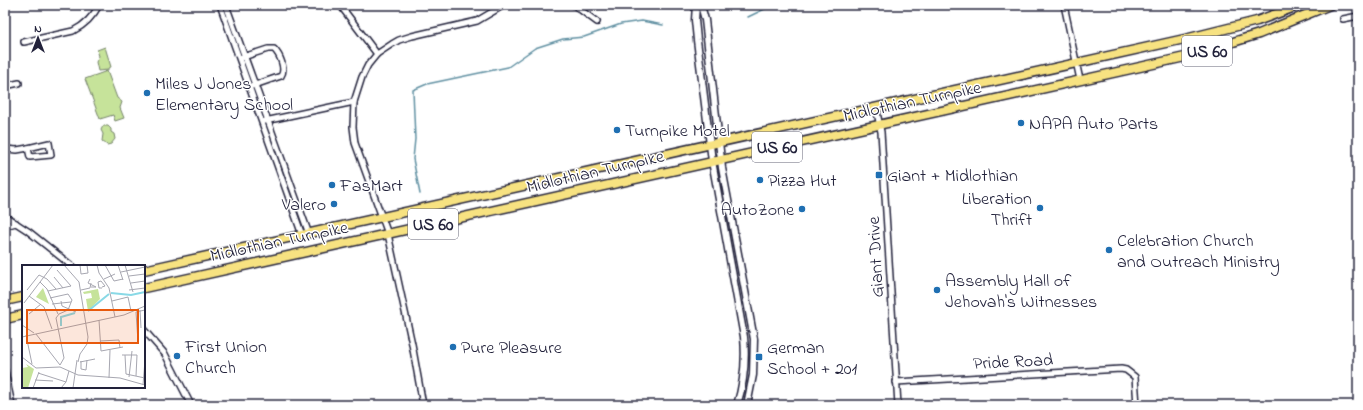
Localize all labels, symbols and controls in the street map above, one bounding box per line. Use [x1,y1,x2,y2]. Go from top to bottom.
north arrow [18,18,58,58]
text: N [34,21,42,37]
road number: US 60 [1182,36,1232,66]
place label: Miles J Jones Elementary School [155,72,293,119]
street label: Midlothian Turnpike [841,75,985,130]
marker: Miles J Jones Elementary School [142,88,152,98]
place label: NAPA Auto Parts [1029,112,1158,138]
marker: NAPA Auto Parts [1016,118,1026,128]
place label: Turnpike Motel [625,119,730,145]
marker: Turnpike Motel [612,125,622,135]
road number: US 60 [752,132,802,162]
street label: Midlothian Turnpike [524,144,668,201]
place label: Giant + Midlothian [887,164,1018,190]
place label: Pizza Hut [768,169,837,195]
marker: Giant + Midlothian [874,170,884,180]
place label: FasMart [339,174,403,200]
marker: Pizza Hut [755,175,765,185]
marker: FasMart [327,180,337,190]
place label: Liberation Thrift [962,187,1032,234]
place label: Valero [281,193,326,219]
place label: AutoZone [721,198,795,224]
marker: Valero [329,199,339,209]
marker: Liberation Thrift [1035,203,1045,213]
marker: AutoZone [797,204,807,214]
road number: US 60 [408,209,458,239]
street label: Midlothian Turnpike [208,215,352,270]
street label: Giant Drive [862,215,892,298]
place label: Celebration Church and Outreach Ministry [1117,229,1280,276]
marker: Celebration Church and Outreach Ministry [1104,245,1114,255]
inset map [22,265,145,388]
place label: Assembly Hall of Jehovah's Witnesses [945,269,1097,316]
marker: Assembly Hall of Jehovah's Witnesses [932,285,942,295]
place label: First Union Church [184,335,267,382]
place label: Pure Pleasure [461,336,563,362]
place label: German School + 201 [767,336,858,383]
marker: Pure Pleasure [448,342,458,352]
street label: Pride Road [972,348,1054,378]
marker: First Union Church [172,351,182,361]
marker: German School + 201 [754,352,764,362]

